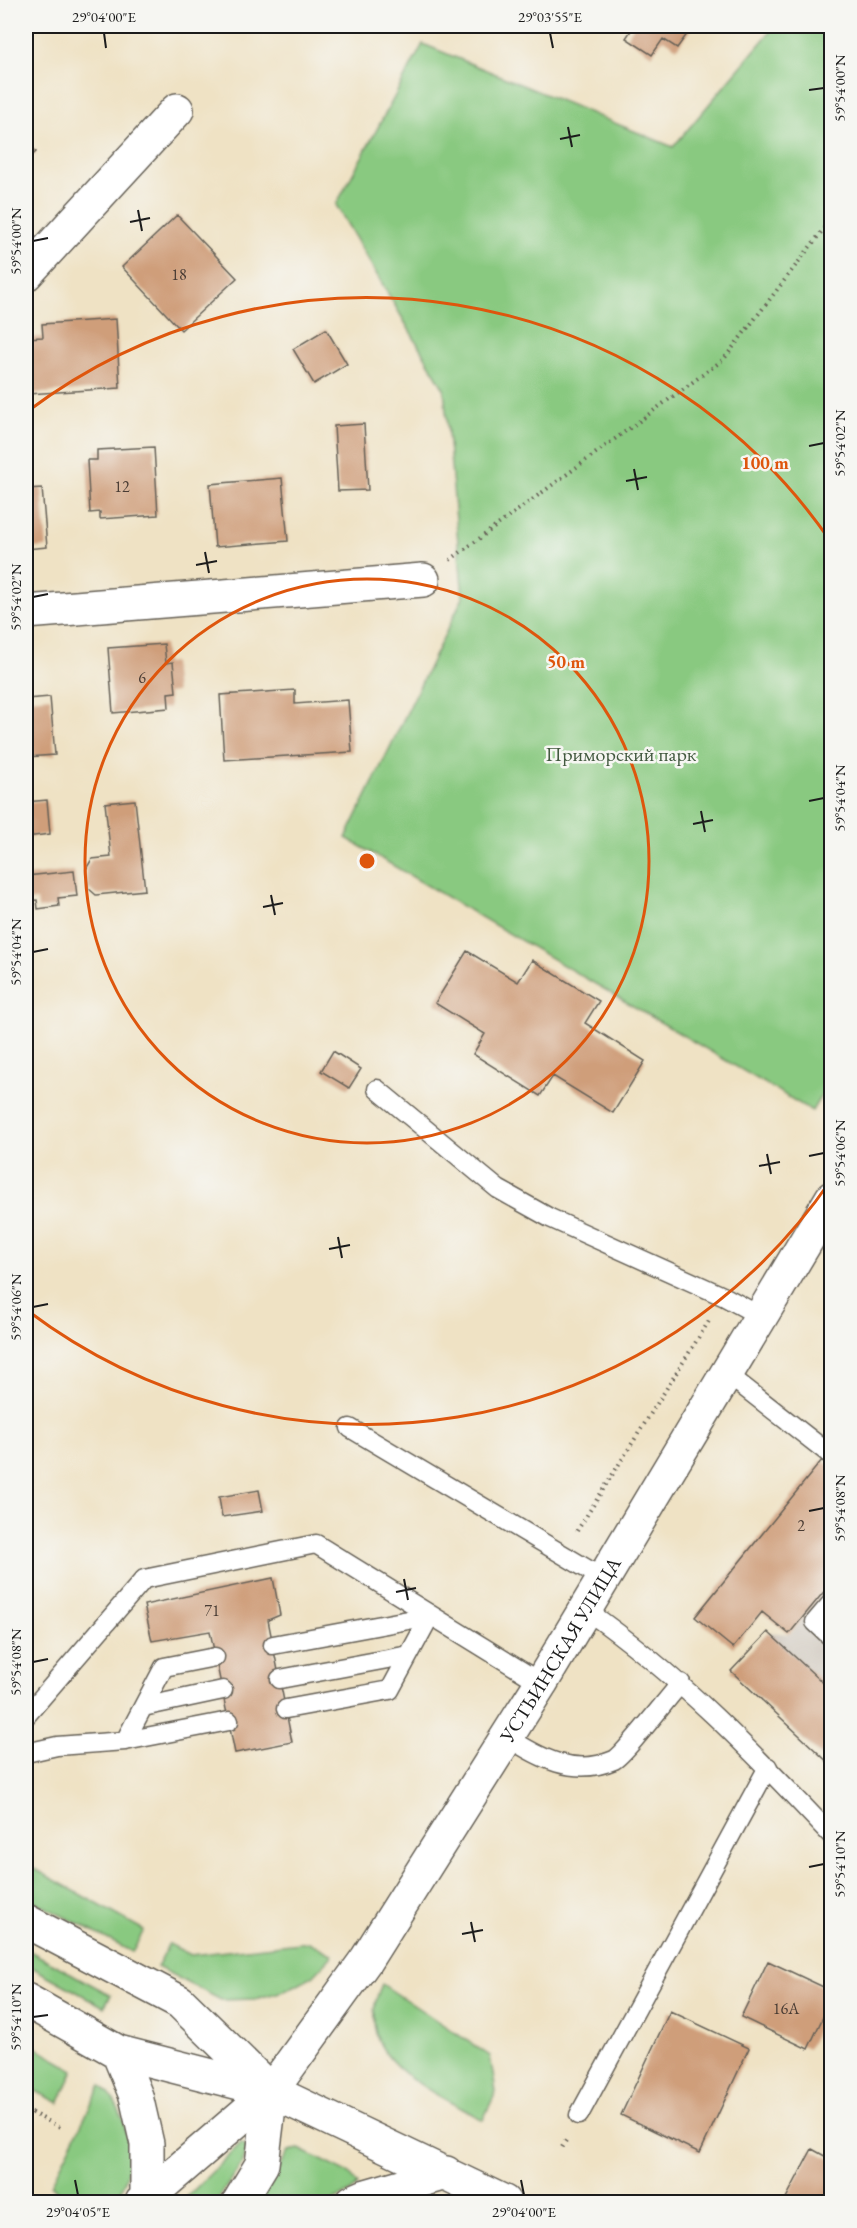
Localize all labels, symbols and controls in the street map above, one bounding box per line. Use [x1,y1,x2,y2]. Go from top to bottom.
text: 29°04'00"E [72,7,137,26]
text: 29°03'55"E [518,7,583,26]
text: 59°54'00"N [830,54,849,122]
text: 59°54'00"N [6,207,25,275]
house number: 18 [171,264,187,285]
text: 59°54'02"N [830,409,849,477]
text: 100 m [741,451,789,474]
house number: 12 [114,476,130,497]
text: 59°54'02"N [6,563,25,631]
text: 50 m [547,650,585,673]
house number: 6 [138,667,146,688]
park label: Приморский парк [546,741,697,767]
text: 59°54'04"N [830,764,849,832]
centre of rings [357,851,377,871]
text: 59°54'04"N [6,918,25,986]
text: 59°54'06"N [830,1119,849,1187]
text: 59°54'06"N [6,1273,25,1341]
text: 59°54'08"N [830,1474,849,1542]
house number: 2 [797,1515,805,1536]
street label: УСТЬИНСКАЯ УЛИЦА [493,1552,627,1748]
house number: 71 [204,1600,220,1621]
text: 59°54'08"N [6,1628,25,1696]
text: 59°54'10"N [830,1830,849,1898]
text: 59°54'10"N [6,1983,25,2051]
house number: 16А [773,1998,800,2019]
text: 29°04'05"E [46,2202,111,2221]
text: 29°04'00"E [492,2202,557,2221]

